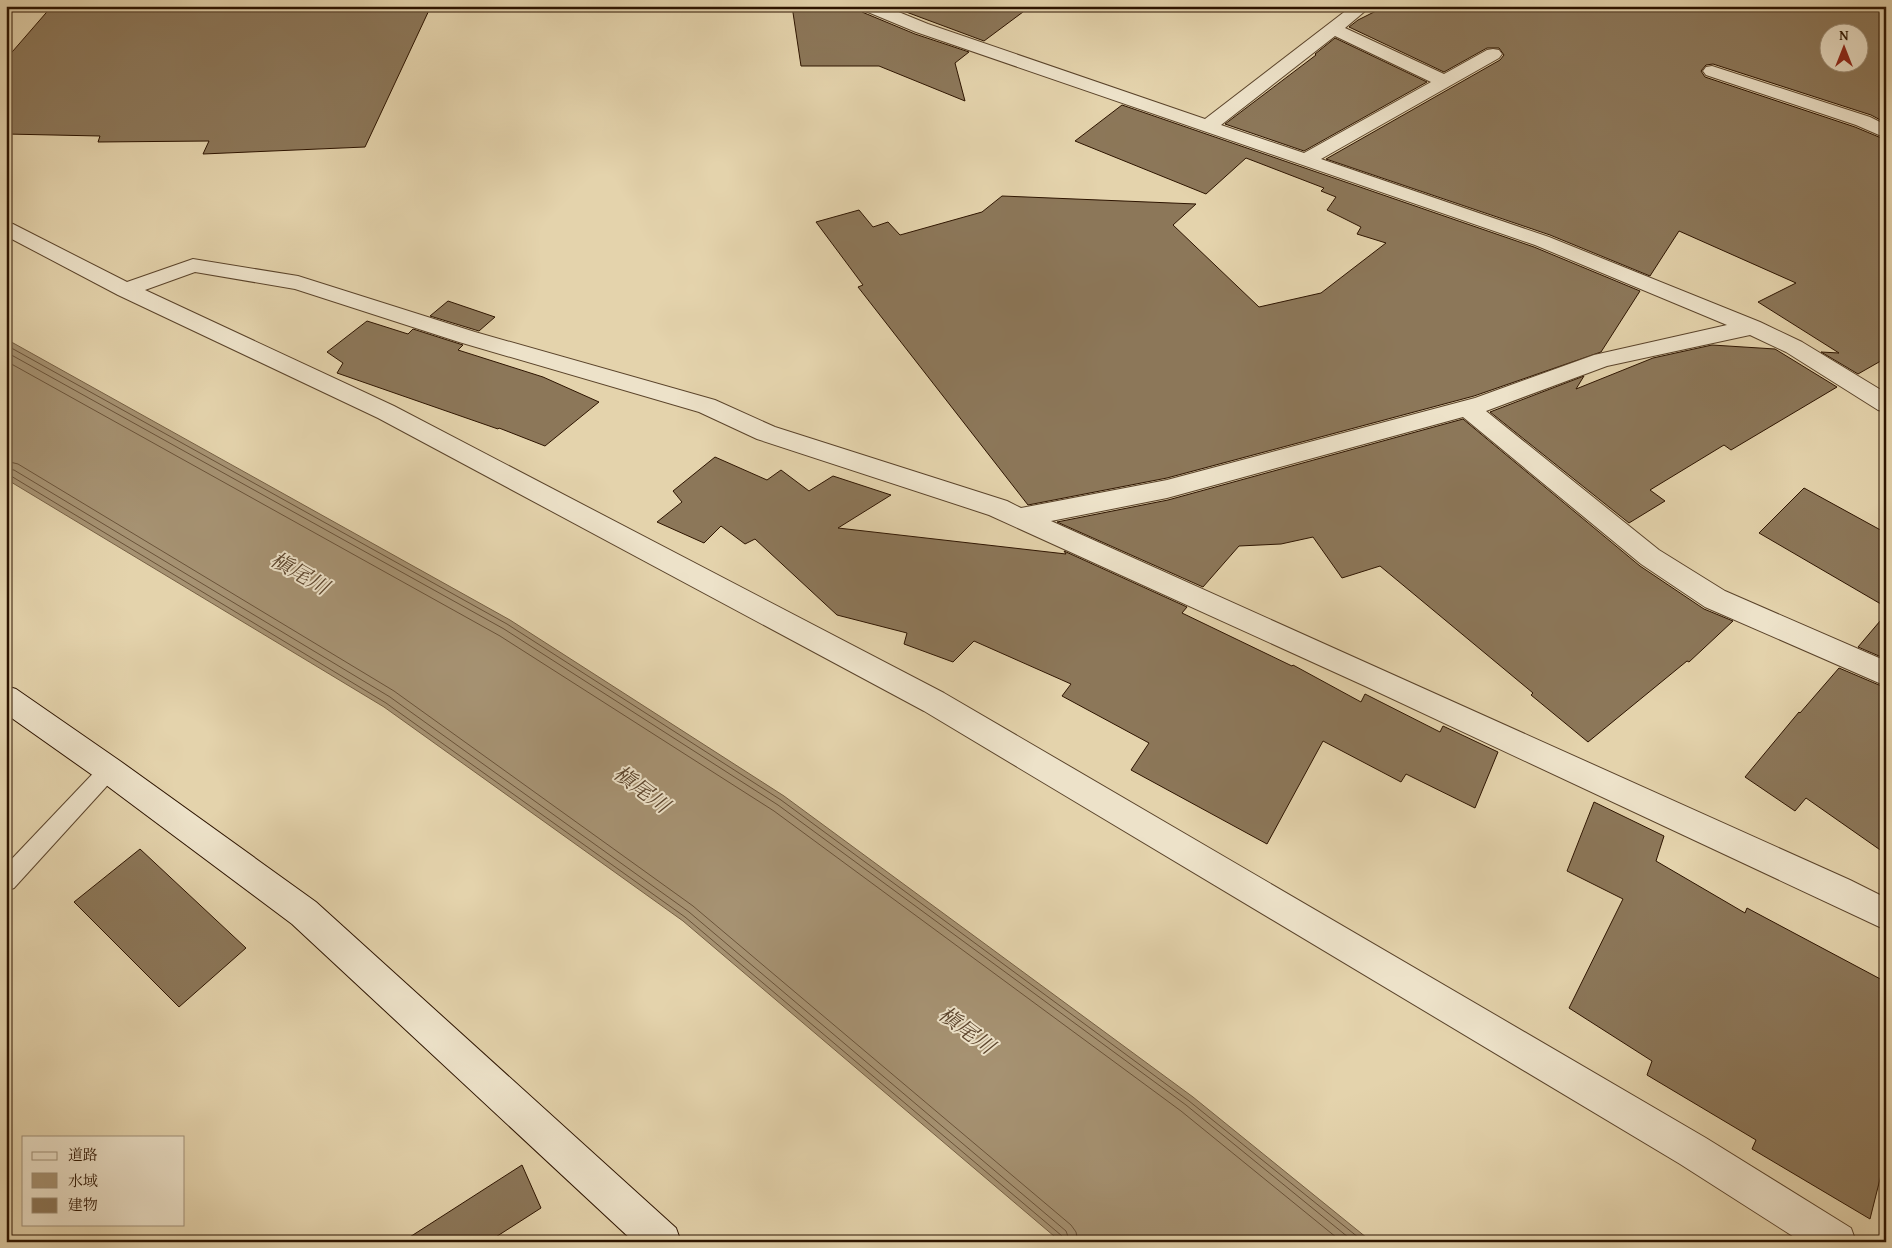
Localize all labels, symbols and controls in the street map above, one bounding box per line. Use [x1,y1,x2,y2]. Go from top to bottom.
north arrow [1820,22,1870,72]
text: N [1839,25,1849,45]
water label: 槇尾川 [265,544,337,603]
water label: 槇尾川 [608,758,678,822]
water label: 槇尾川 [933,999,1003,1063]
legend [22,1136,185,1226]
text: 道路 [68,1144,98,1165]
text: 水域 [68,1170,98,1191]
text: 建物 [68,1194,98,1215]

